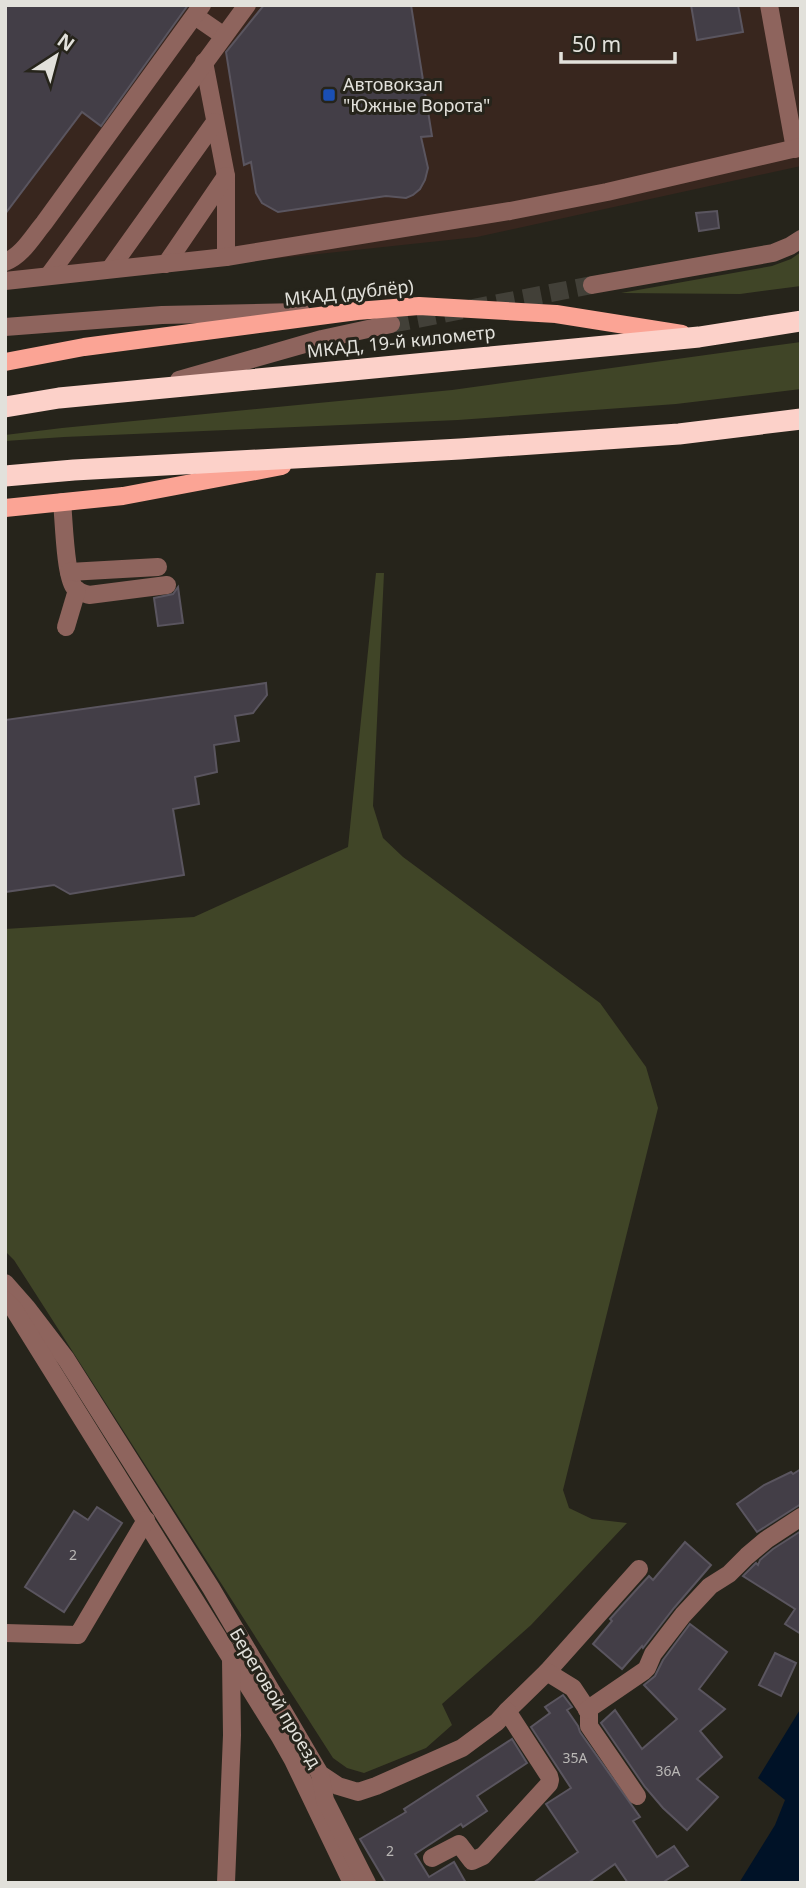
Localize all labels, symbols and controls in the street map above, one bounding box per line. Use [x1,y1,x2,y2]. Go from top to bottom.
north arrow [21,21,91,91]
scale bar [561,21,675,65]
text: N [52,27,80,57]
text: 50 m [572,30,621,58]
place label: Автовокзал "Южные Ворота" [343,72,490,117]
marker: Автовокзал "Южные Ворота" [321,87,337,103]
street label: МКАД (дублёр) [283,273,415,311]
street label: МКАД, 19-й километр [305,319,496,363]
house number: 2 [69,1545,77,1564]
street label: Береговой проезд [225,1623,327,1772]
house number: 35А [563,1748,588,1767]
house number: 36А [656,1761,681,1780]
house number: 2 [386,1841,394,1860]

